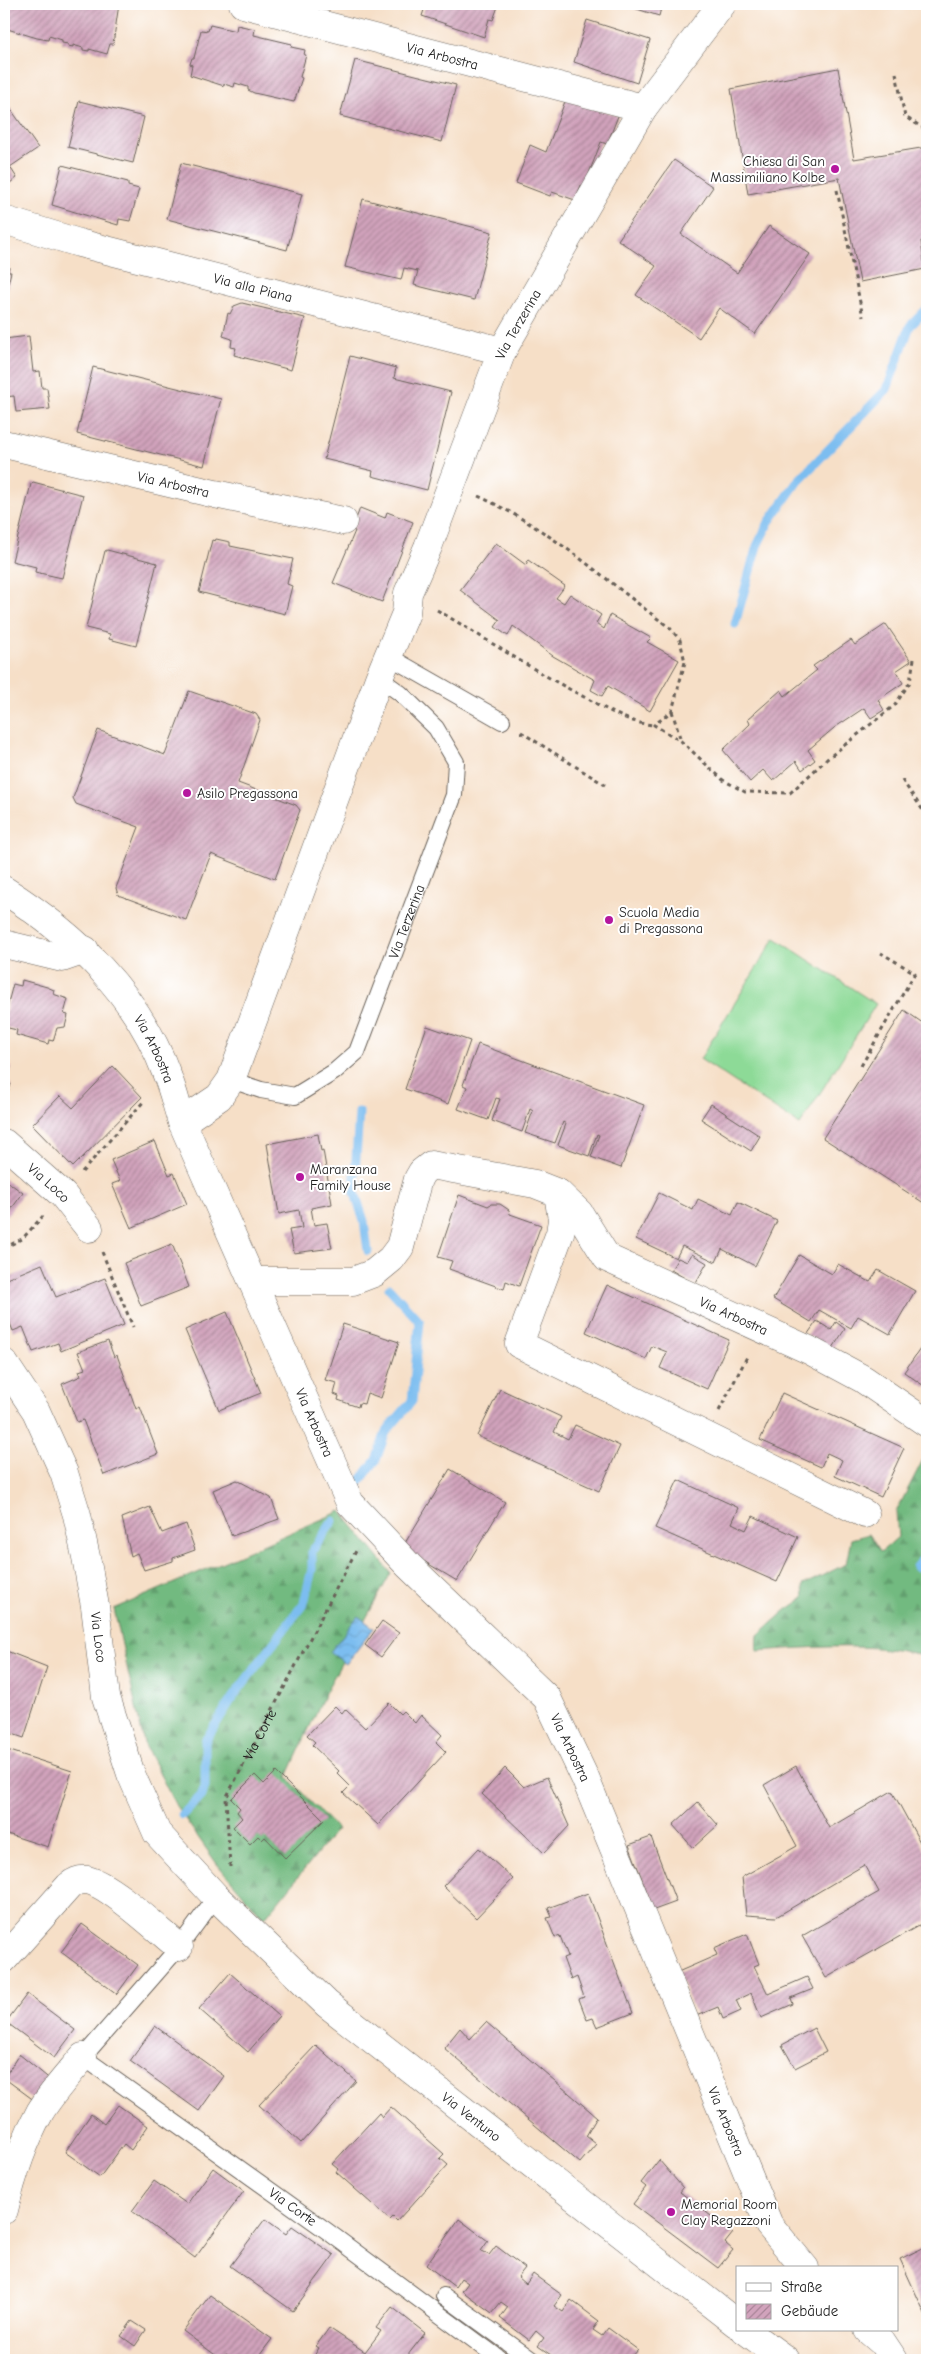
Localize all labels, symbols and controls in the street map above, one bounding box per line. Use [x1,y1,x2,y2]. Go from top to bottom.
street label: Via Arbostra [405,38,480,73]
place label: Chiesa di San Massimiliano Kolbe [710,153,825,186]
marker: Chiesa di San Massimiliano Kolbe [829,163,841,175]
street label: Via alla Piana [212,269,294,306]
street label: Via Terzerina [491,286,544,361]
street label: Via Arbostra [136,467,211,501]
place label: Asilo Pregassona [197,785,298,802]
marker: Asilo Pregassona [181,787,193,799]
street label: Via Terzerina [385,882,428,961]
place label: Scuola Media di Pregassona [619,904,703,937]
marker: Scuola Media di Pregassona [603,914,615,926]
street label: Via Arbostra [131,1012,178,1085]
street label: Via Loco [24,1159,74,1206]
place label: Maranzana Family House [310,1161,391,1194]
marker: Maranzana Family House [294,1171,306,1183]
street label: Via Arbostra [697,1293,771,1339]
street label: Via Arbostra [292,1386,337,1460]
street label: Via Loco [87,1611,110,1664]
street label: Via Corte [239,1706,280,1763]
street label: Via Arbostra [547,1711,594,1784]
street label: Via Arbostra [704,2084,748,2159]
street label: Via Ventuno [438,2088,504,2145]
street label: Via Corte [266,2184,320,2230]
place label: Memorial Room Clay Regazzoni [681,2196,777,2229]
marker: Memorial Room Clay Regazzoni [665,2206,677,2218]
legend [736,2266,898,2332]
text: Straße [781,2278,823,2296]
text: Gebäude [781,2302,839,2320]

